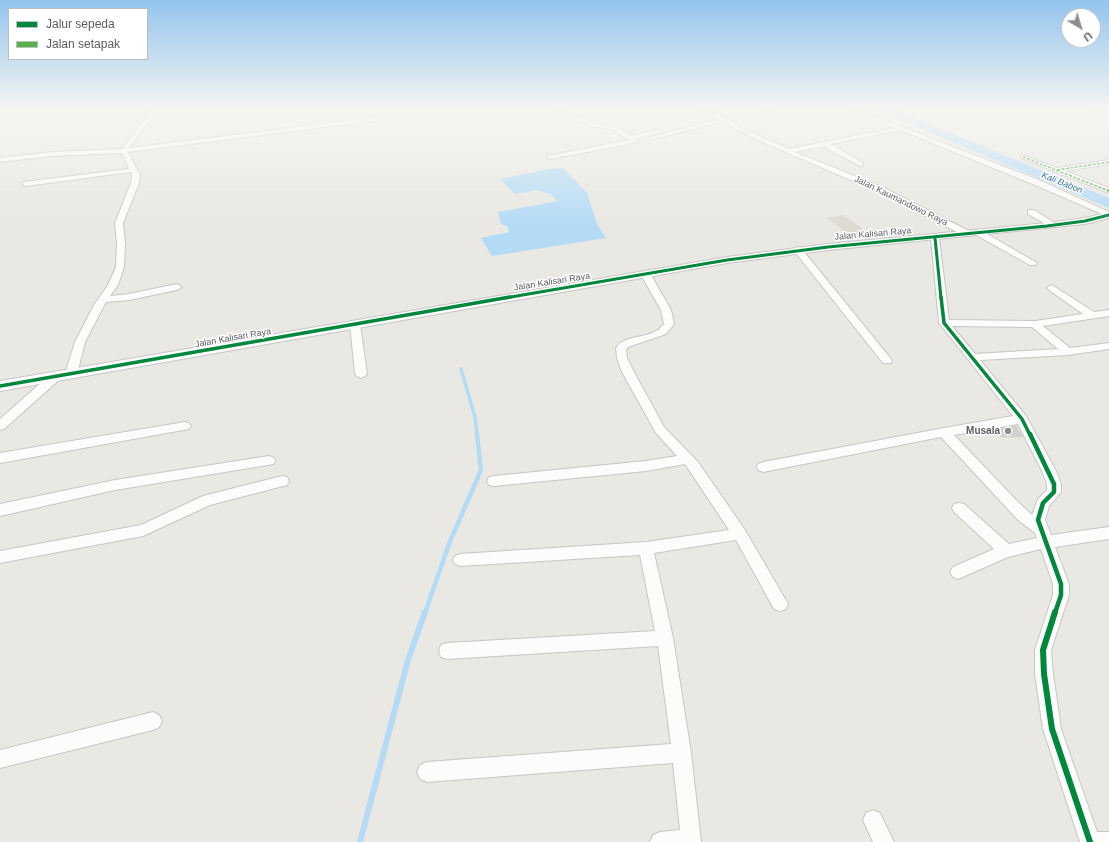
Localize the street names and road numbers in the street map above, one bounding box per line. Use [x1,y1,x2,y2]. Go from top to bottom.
street label: Jalan Kaumandowo Raya [853,174,949,228]
street label: Jalan Kalisari Raya [834,225,912,243]
street label: Jalan Kalisari Raya [513,271,591,293]
street label: Jalan Kalisari Raya [194,326,272,350]

